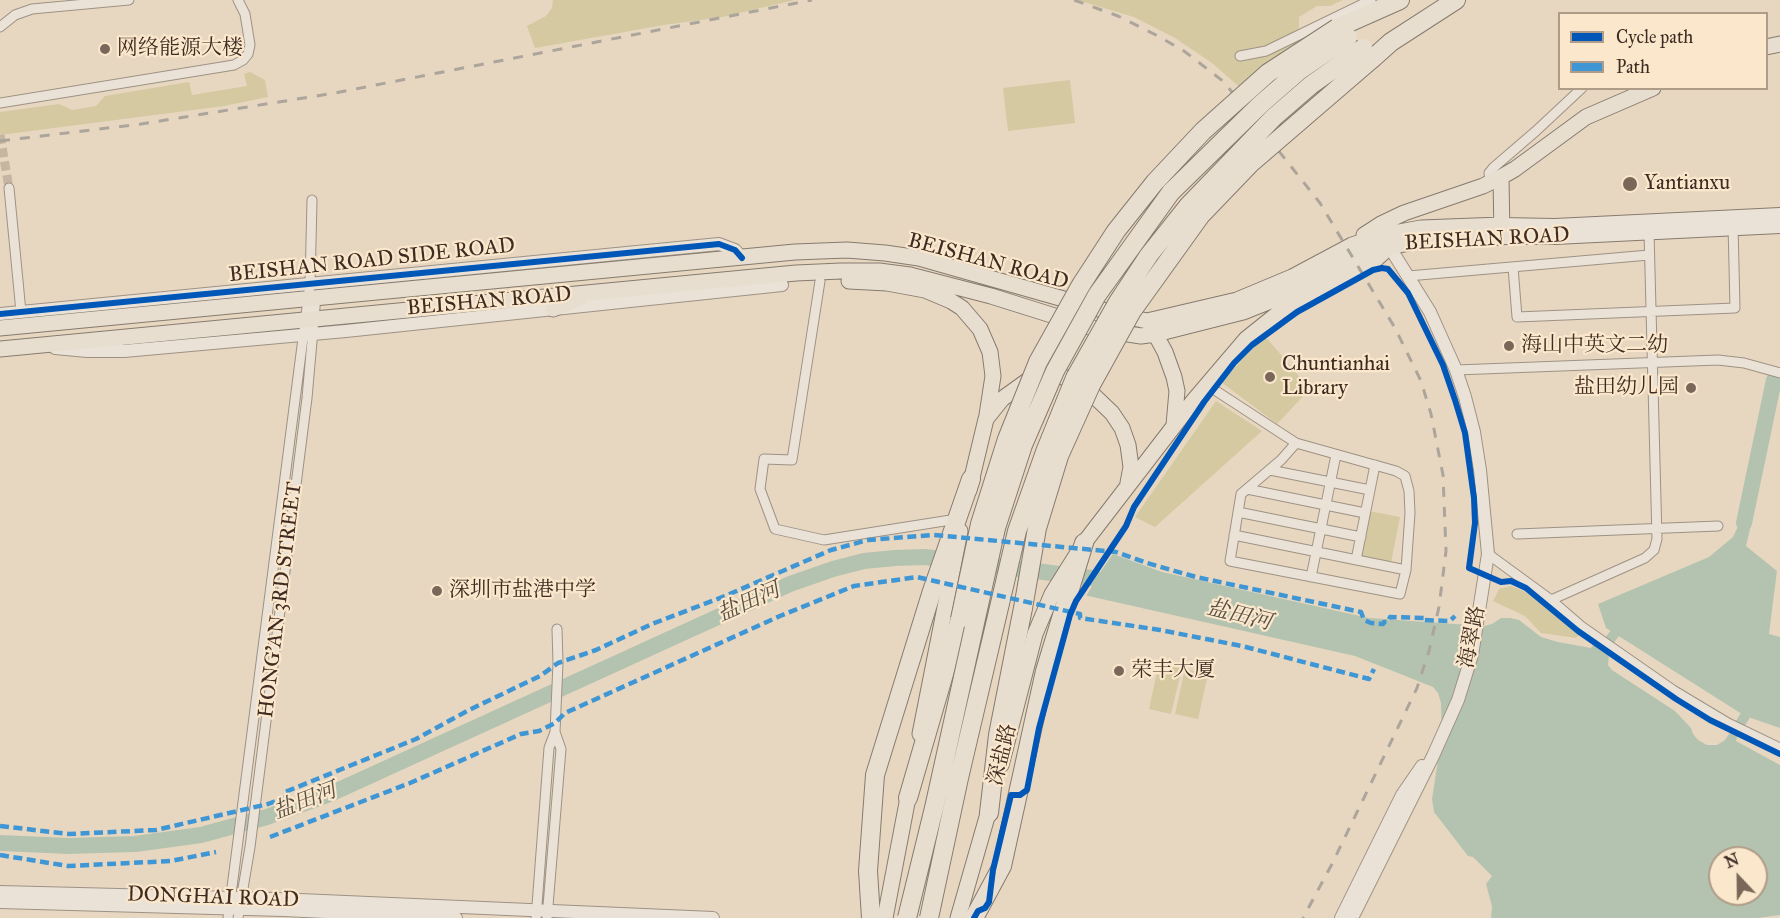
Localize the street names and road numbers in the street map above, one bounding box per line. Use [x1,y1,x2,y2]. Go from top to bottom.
street label: BEISHAN ROAD [1404,223,1570,257]
street label: BEISHAN ROAD [905,228,1071,296]
street label: BEISHAN ROAD SIDE ROAD [228,233,516,289]
street label: BEISHAN ROAD [406,282,572,322]
street label: HONG'AN 3RD STREET [254,481,308,719]
street label: 海翠路 [1455,604,1491,670]
street label: 深盐路 [983,721,1023,789]
street label: DONGHAI ROAD [127,882,299,914]

